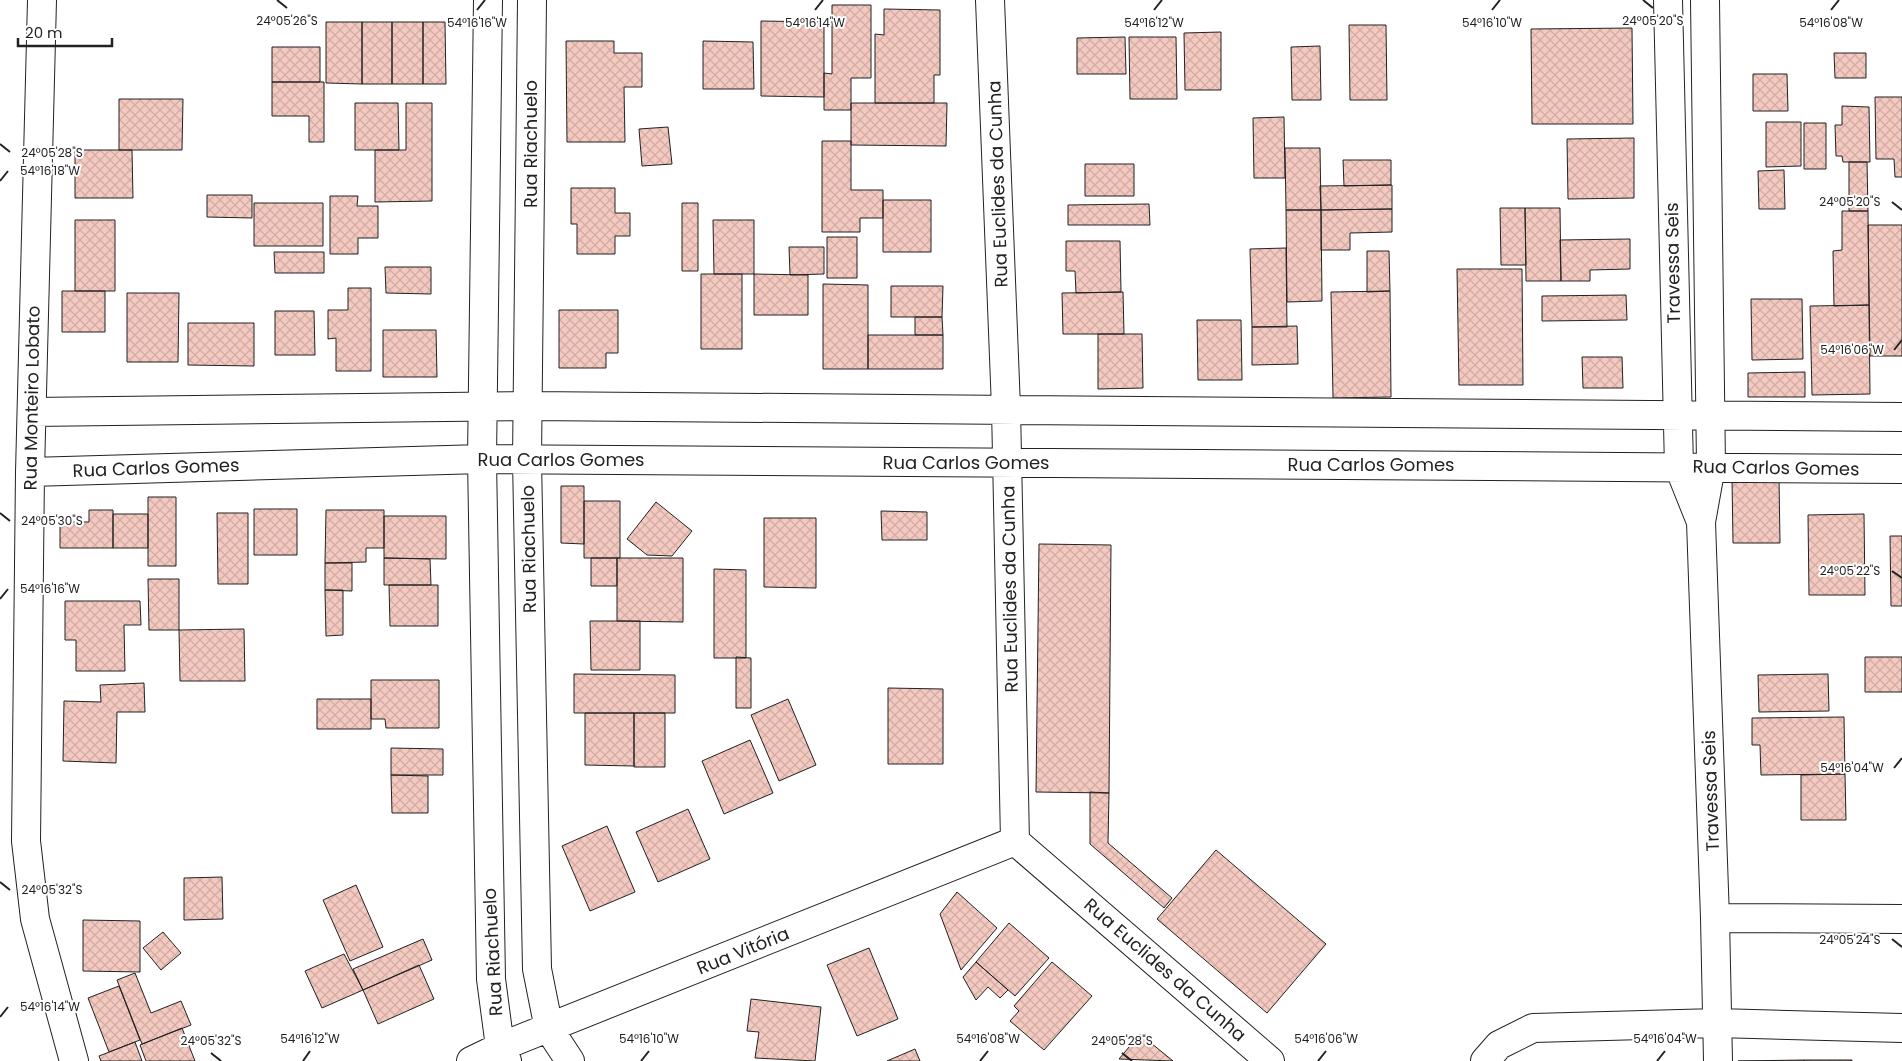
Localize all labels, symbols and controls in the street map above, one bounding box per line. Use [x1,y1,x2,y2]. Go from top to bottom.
text: 24°05'26"S [256,12,318,29]
text: 24°05'20"S [1622,12,1684,29]
text: 54°16'16"W [447,14,507,31]
text: 54°16'14"W [785,14,845,31]
text: 54°16'12"W [1124,14,1184,31]
text: 54°16'10"W [1462,14,1522,31]
text: 54°16'08"W [1799,14,1863,31]
scale bar [18,15,111,47]
text: 20 m [25,22,63,43]
street label: Rua Riachuelo [518,80,543,208]
street label: Rua Euclides da Cunha [981,80,1014,288]
text: 24°05'28"S [21,144,83,161]
text: 54°16'18"W [20,162,80,179]
text: 24°05'20"S [1819,193,1881,210]
street label: Travessa Seis [1659,202,1686,324]
street label: Rua Monteiro Lobato [17,305,46,491]
text: 54°16'06"W [1820,341,1884,358]
street label: Rua Carlos Gomes [478,447,645,472]
street label: Rua Carlos Gomes [883,450,1050,475]
street label: Rua Carlos Gomes [72,452,240,483]
street label: Rua Carlos Gomes [1288,452,1455,477]
street label: Rua Carlos Gomes [1692,454,1860,481]
street label: Rua Riachuelo [515,485,542,613]
street label: Rua Euclides da Cunha [995,485,1024,693]
text: 24°05'30"S [21,512,83,529]
text: 24°05'22"S [1820,562,1880,579]
text: 54°16'16"W [20,580,80,597]
street label: Travessa Seis [1696,730,1725,852]
text: 54°16'04"W [1820,759,1884,776]
text: 24°05'32"S [22,881,82,898]
street label: Rua Riachuelo [477,887,508,1017]
street label: Rua Euclides da Cunha [1079,892,1252,1047]
street label: Rua Vitória [693,921,793,980]
text: 24°05'24"S [1819,931,1881,948]
text: 54°16'14"W [20,998,80,1015]
text: 54°16'12"W [280,1030,340,1047]
text: 54°16'10"W [619,1030,679,1047]
text: 54°16'08"W [956,1030,1020,1047]
text: 54°16'06"W [1294,1030,1358,1047]
text: 54°16'04"W [1633,1030,1697,1047]
text: 24°05'32"S [181,1032,241,1049]
text: 24°05'28"S [1091,1032,1153,1049]

